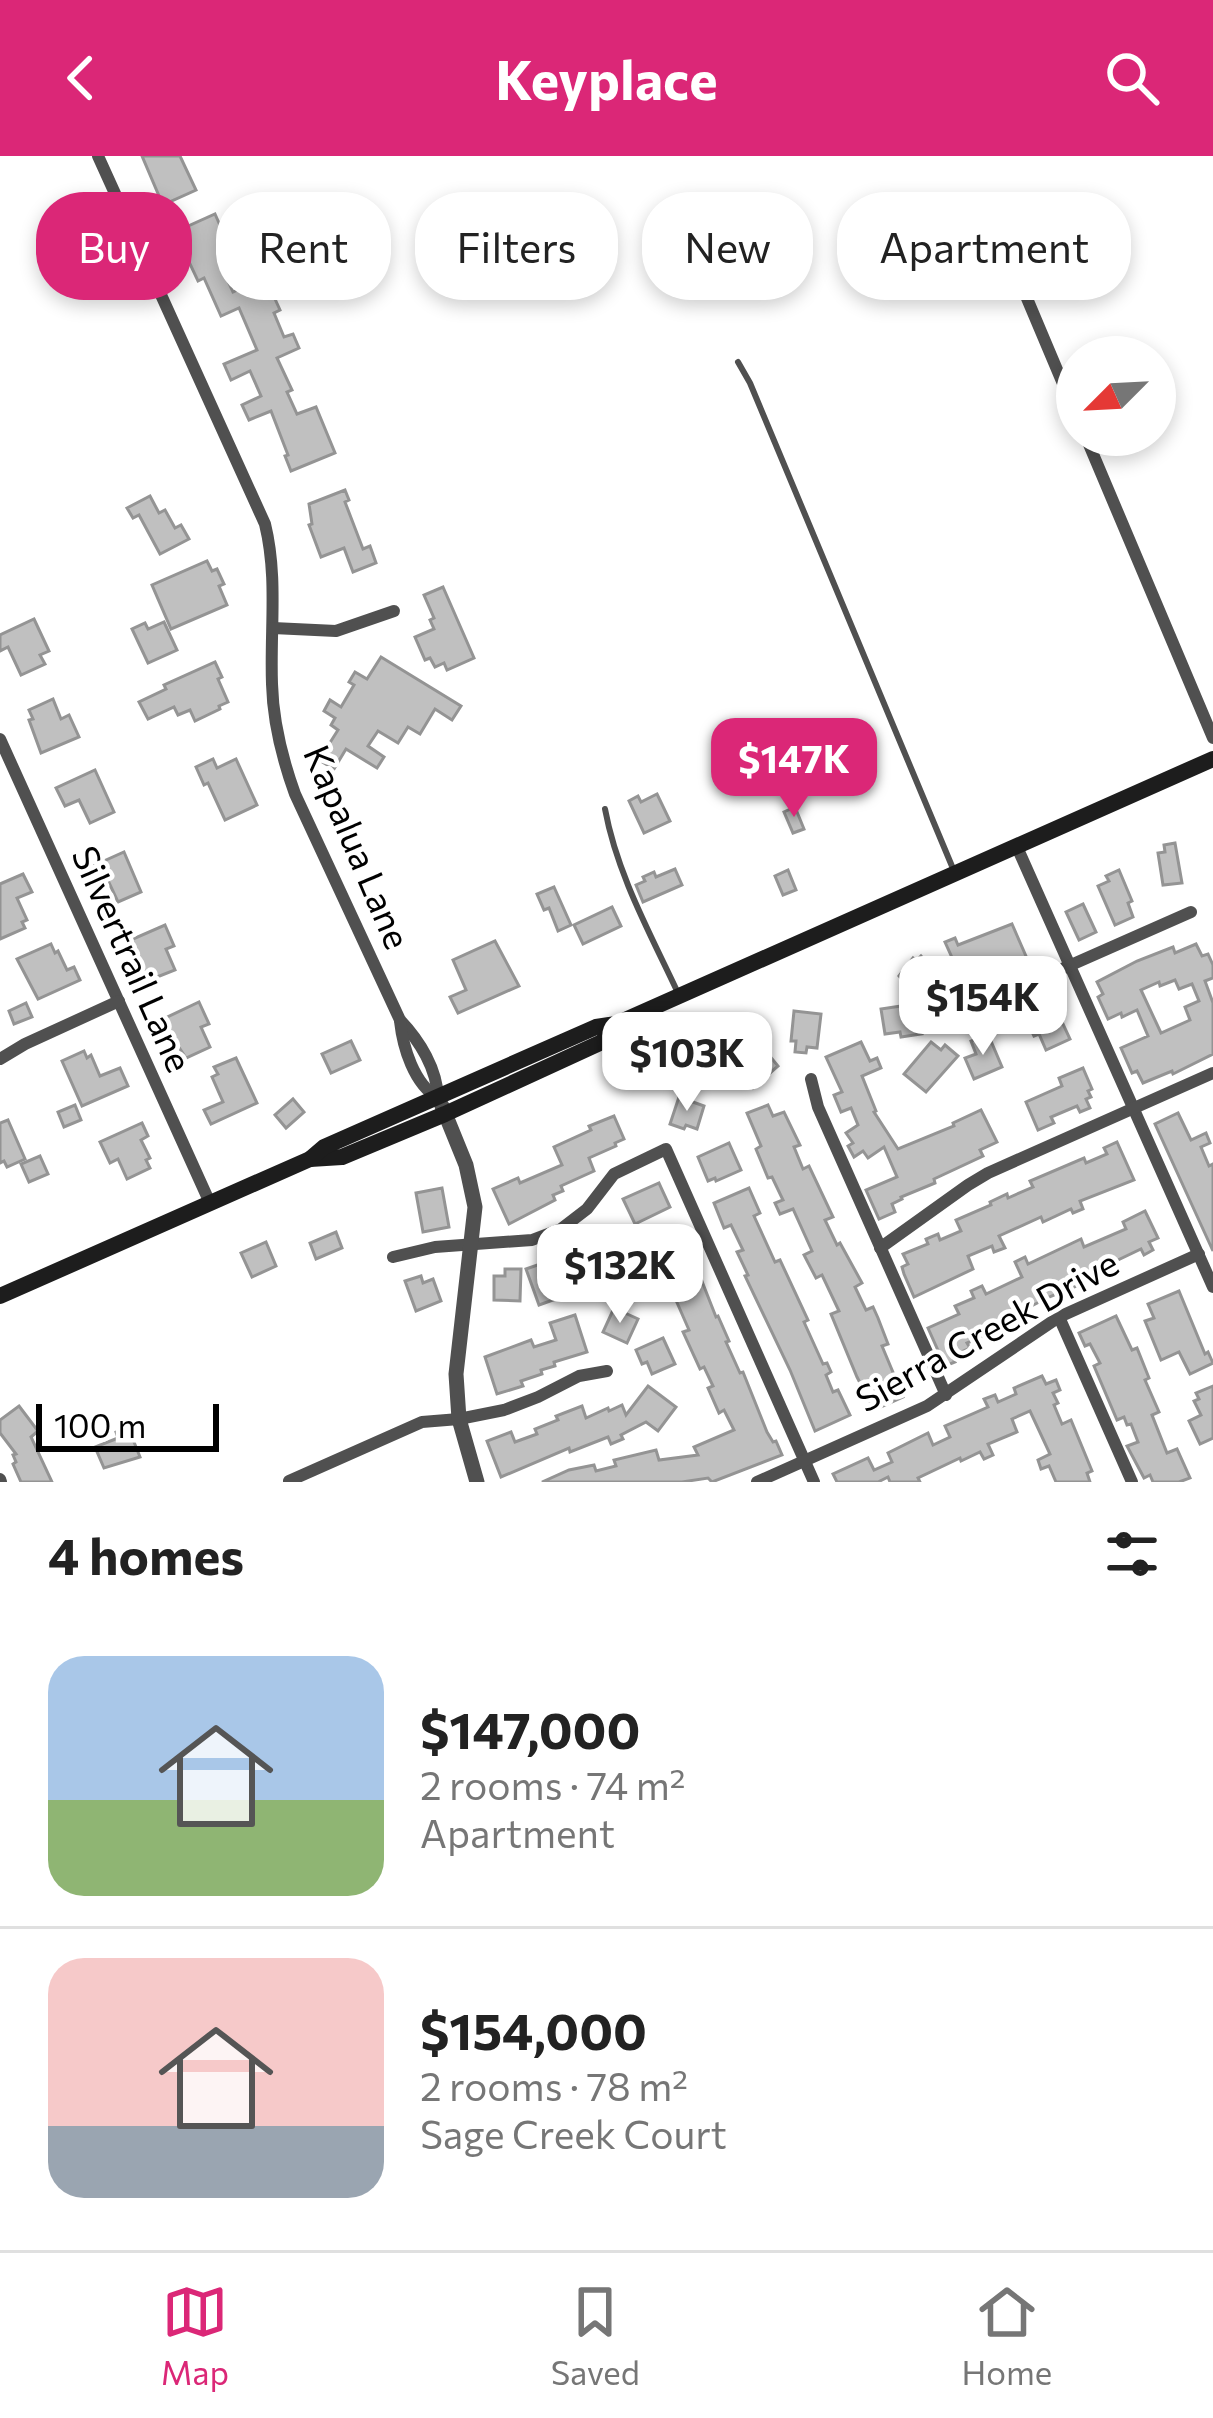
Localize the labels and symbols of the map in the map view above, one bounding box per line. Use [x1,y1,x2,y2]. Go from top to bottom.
north arrow [1056,336,1176,456]
pin: $147K [710,718,878,820]
street label: Kapalua Lane [296,738,422,955]
street label: Silvertrail Lane [64,838,203,1078]
pin: $154K [899,956,1067,1058]
pin: $103K [603,1012,771,1114]
pin: $132K [536,1224,704,1326]
street label: Sierra Creek Drive [847,1239,1125,1420]
scale bar [36,1398,219,1451]

